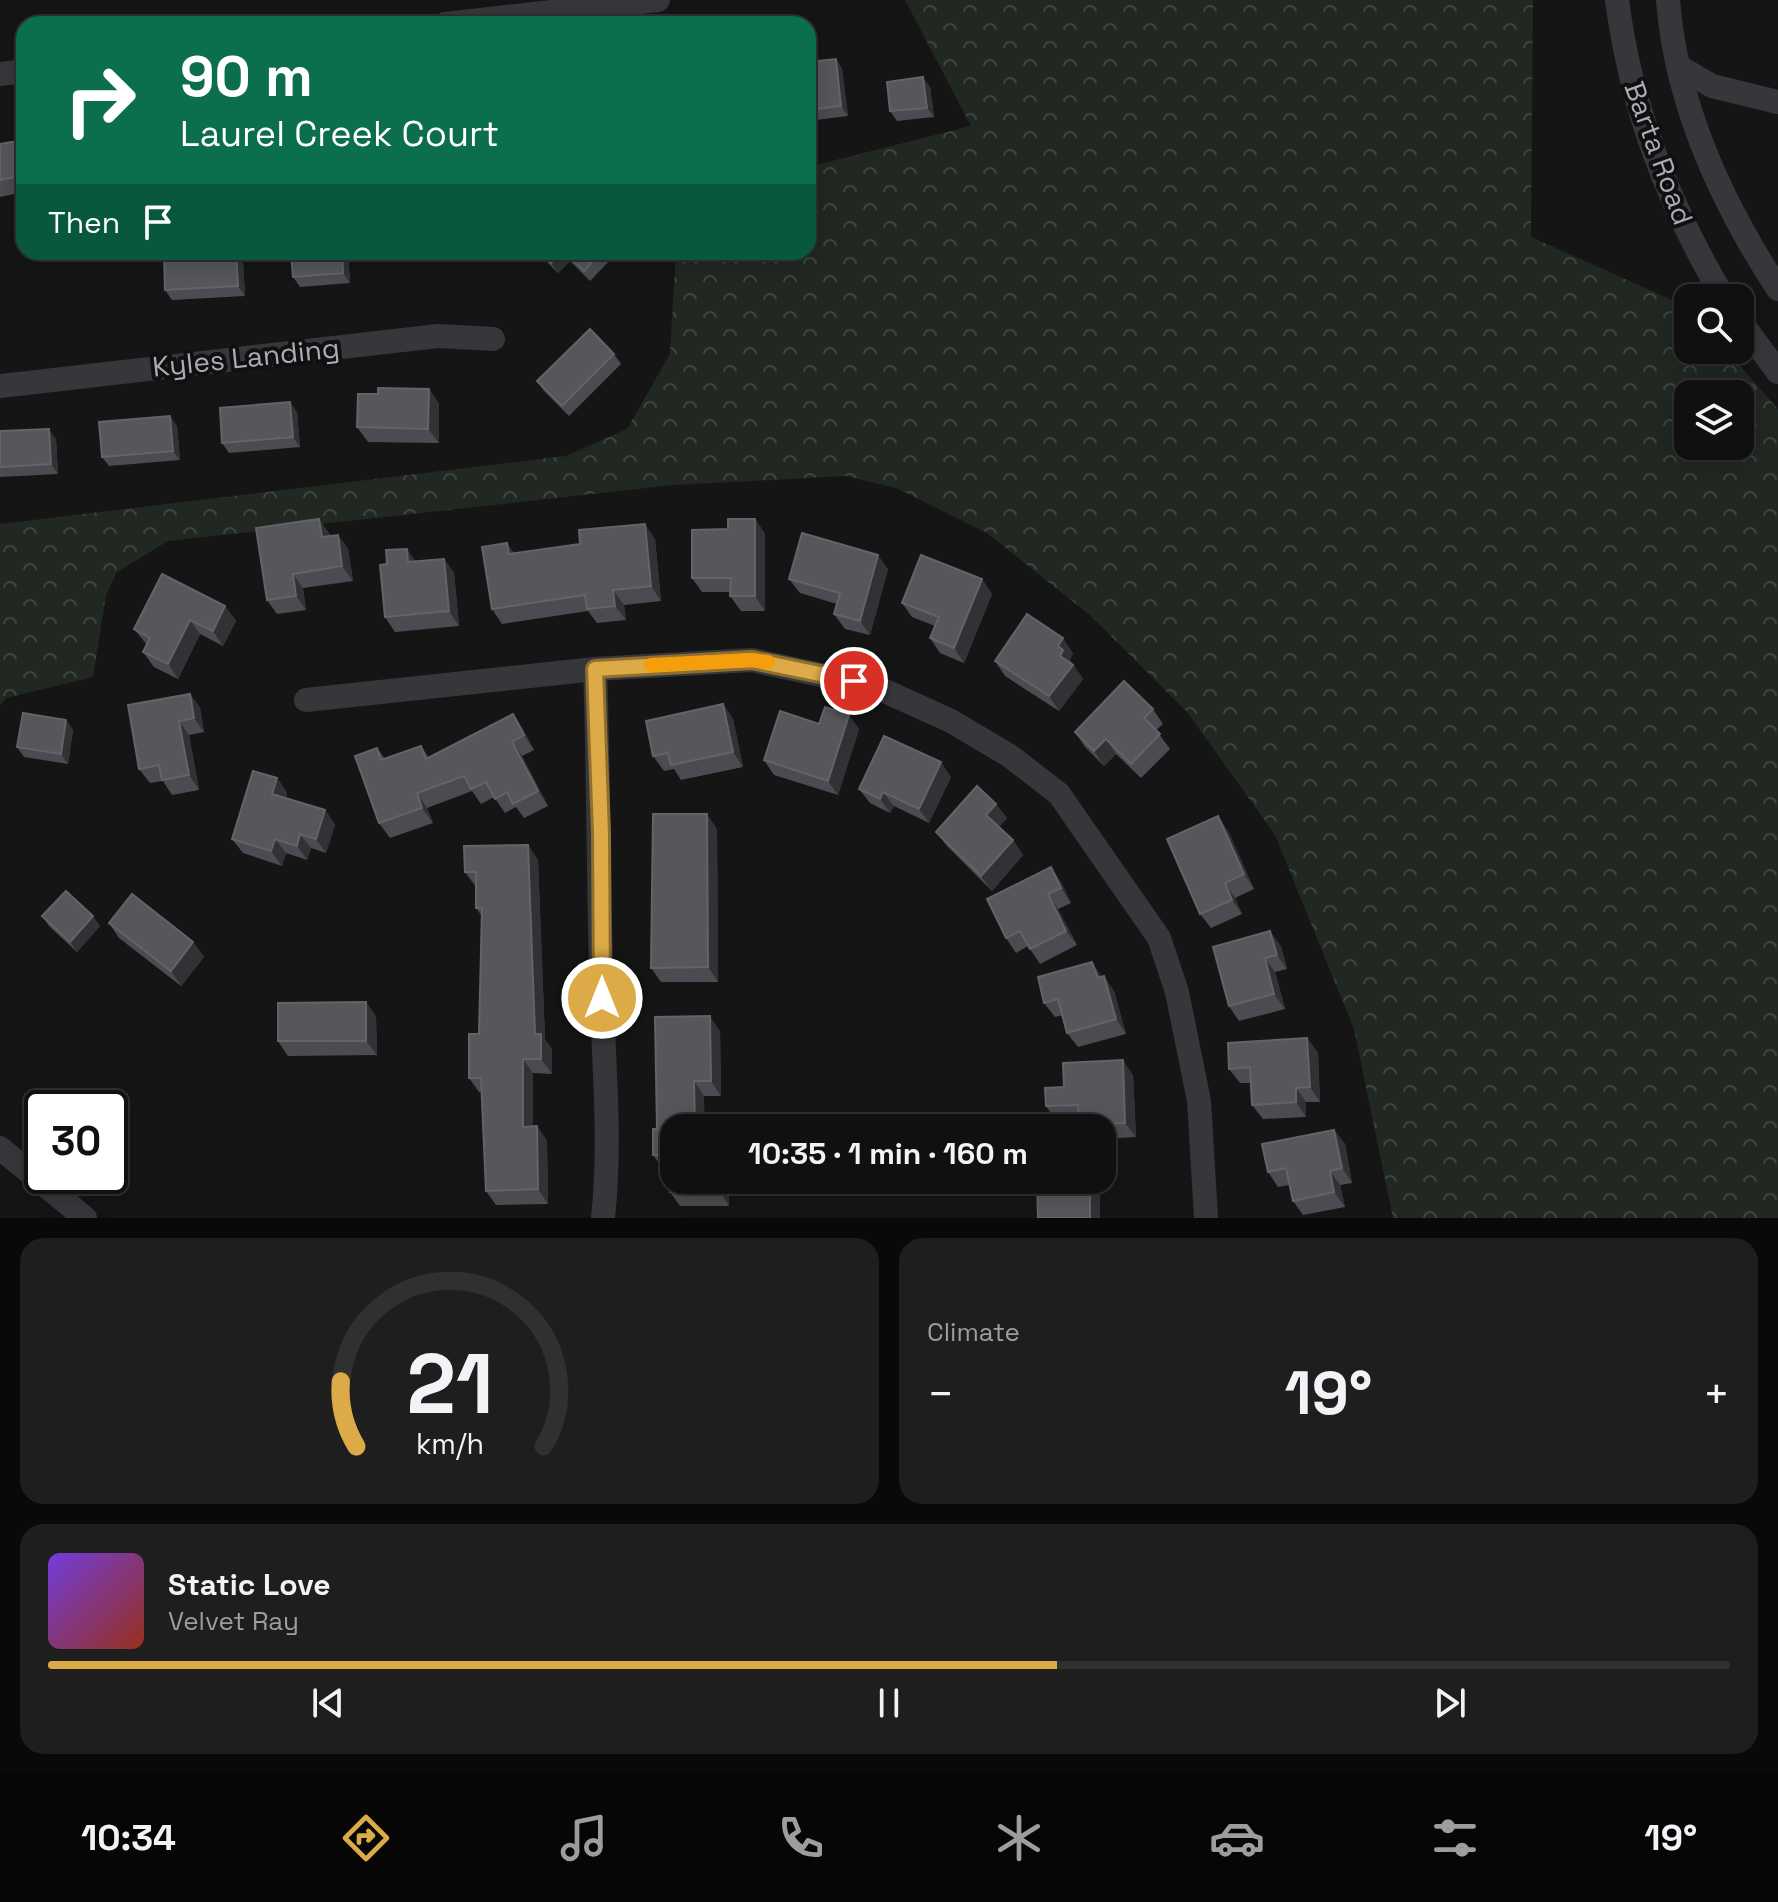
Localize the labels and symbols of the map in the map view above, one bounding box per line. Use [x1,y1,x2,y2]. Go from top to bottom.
street label: Barta Road [1616,76,1702,230]
street label: Kyles Landing [151,329,341,385]
pin [820,647,888,715]
position arrow [560,956,644,1040]
speed limit sign: 30 [24,1090,128,1194]

